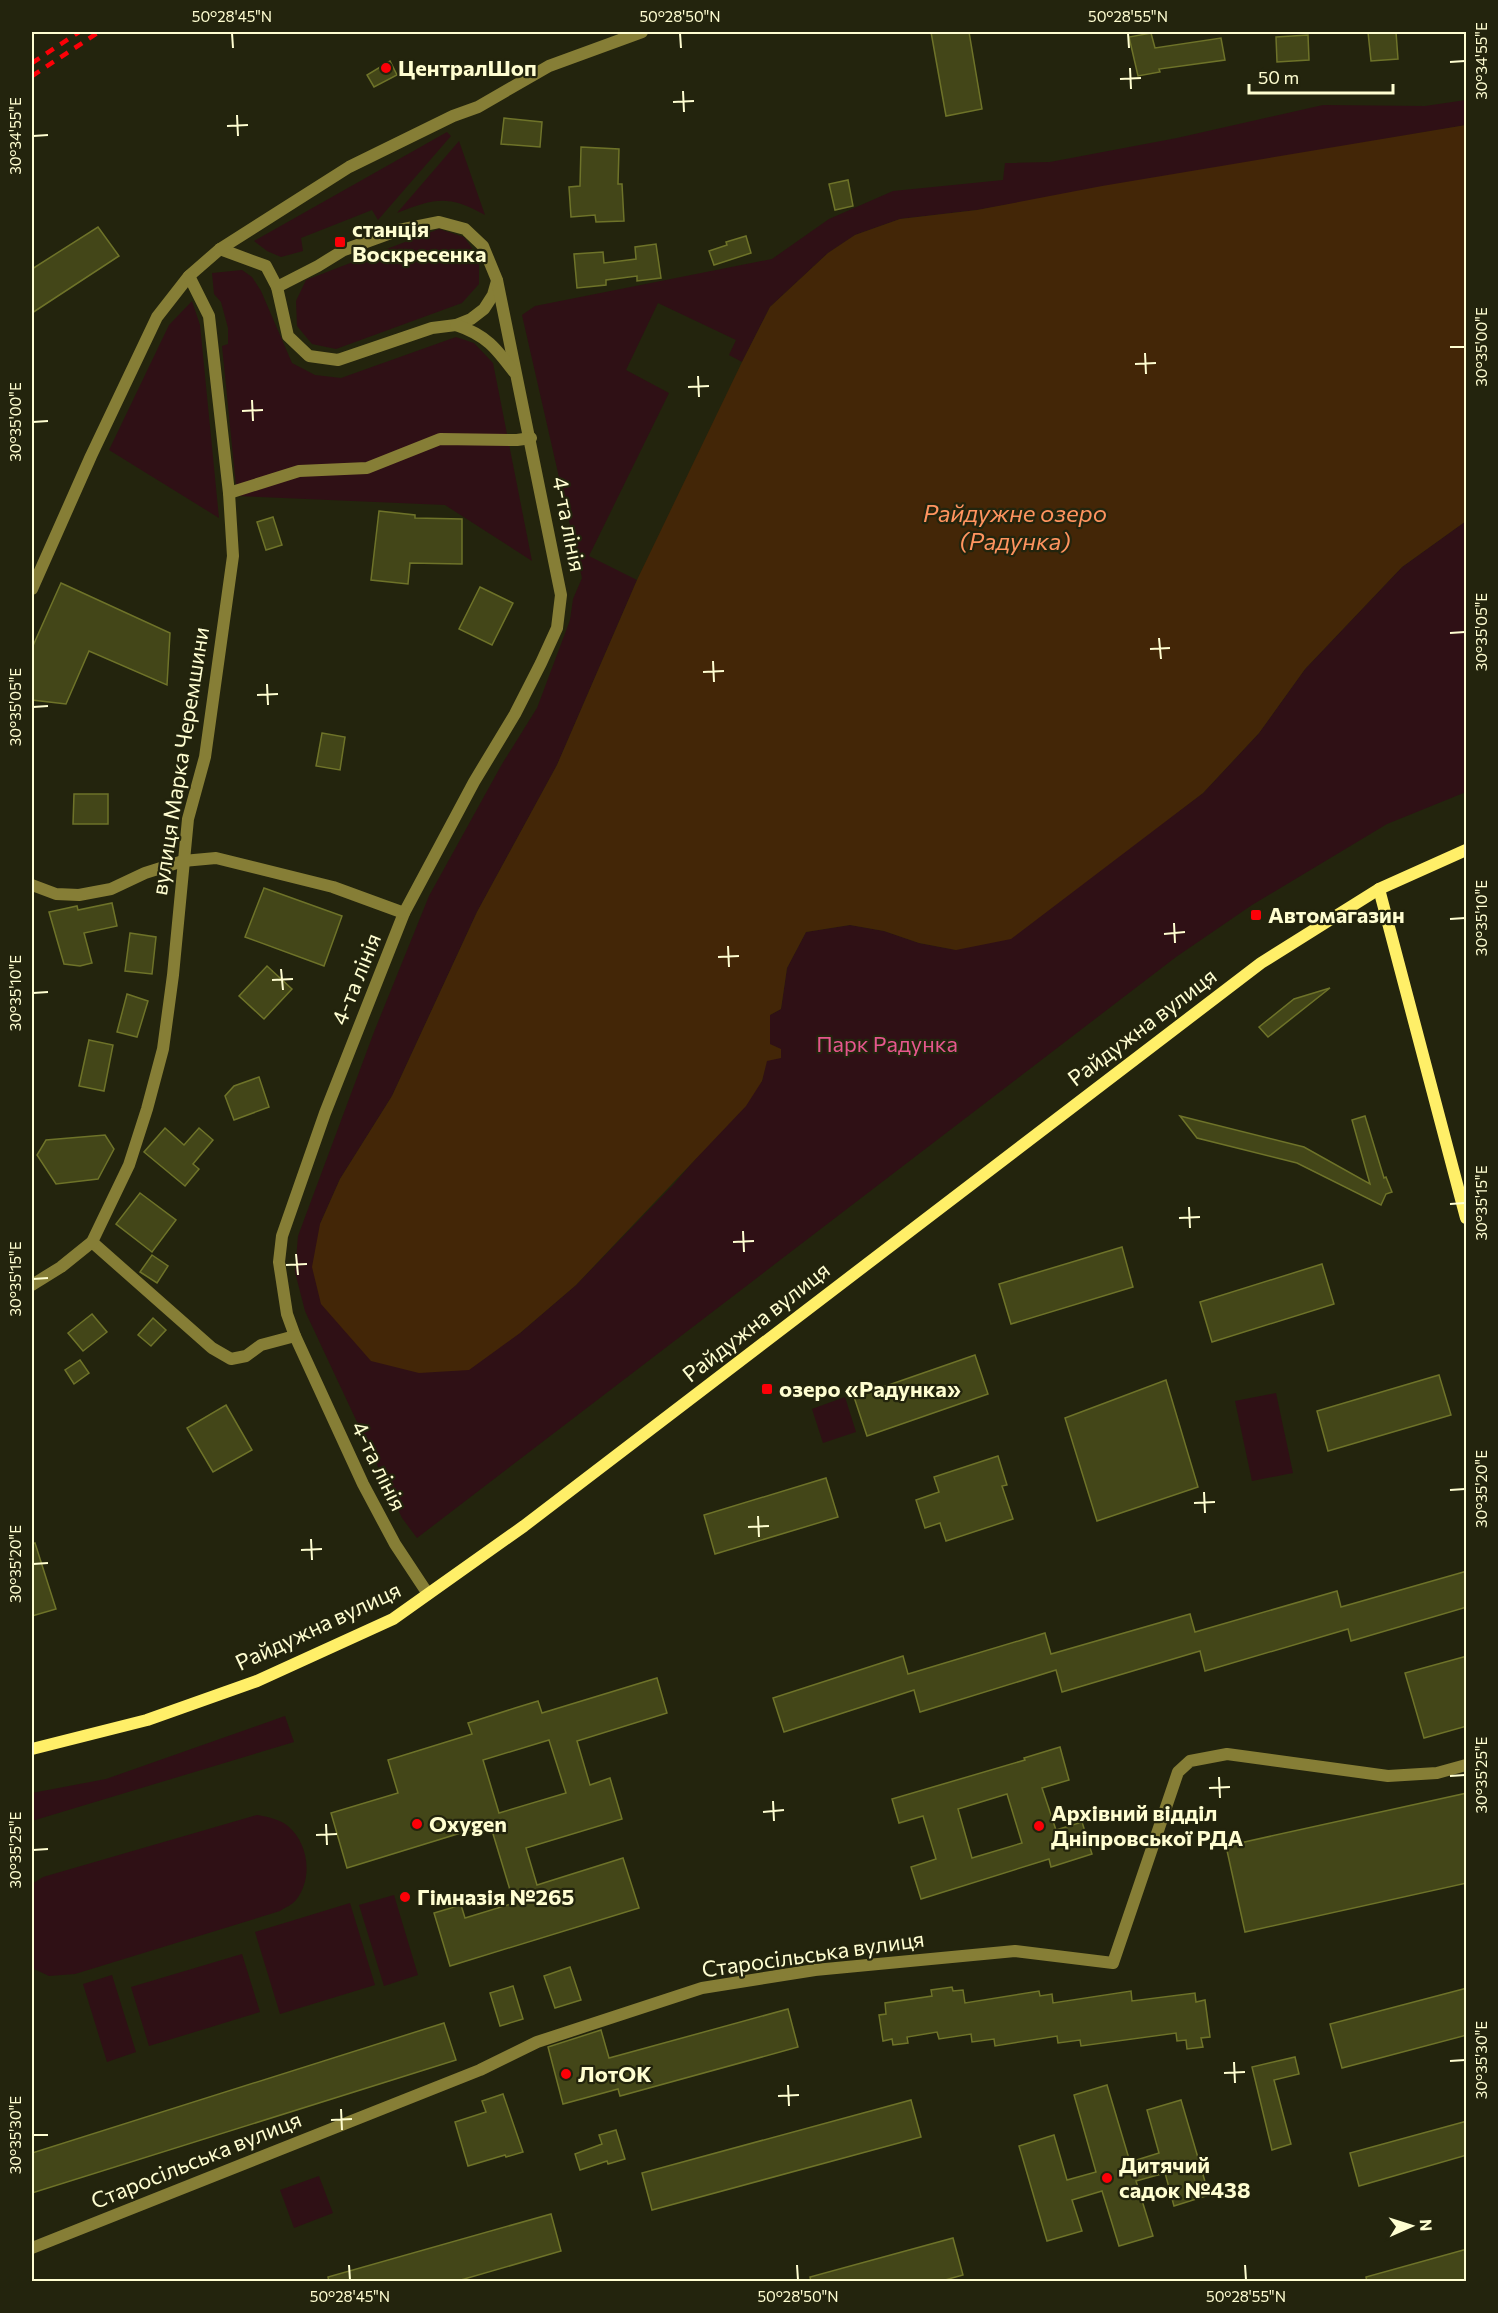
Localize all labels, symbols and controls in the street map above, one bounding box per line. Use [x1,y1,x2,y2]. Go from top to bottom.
text: 50°28'45"N [192,7,272,25]
text: 50°28'50"N [639,7,721,25]
text: 50°28'55"N [1088,7,1168,25]
text: 30°34'55"E [1472,22,1490,100]
place label: ЦентралШоп [398,54,537,81]
scale bar [1249,57,1393,95]
marker: ЦентралШоп [379,61,393,75]
text: 50 m [1258,66,1299,88]
text: 30°34'55"E [6,97,24,175]
place label: станція Воскресенка [352,215,487,267]
marker: станція Воскресенка [333,235,347,249]
text: 30°35'00"E [1472,307,1490,387]
text: 30°35'00"E [6,382,24,462]
street label: 4-та лінія [547,474,592,574]
water label: Райдужне озеро (Радунка) [923,498,1107,555]
text: 30°35'05"E [1472,593,1490,671]
street label: вулиця Марка Черемшини [145,625,214,897]
text: 30°35'05"E [6,668,24,746]
text: 30°35'10"E [1472,880,1490,956]
place label: Автомагазин [1268,901,1405,928]
marker: Автомагазин [1249,908,1263,922]
street label: 4-та лінія [325,929,386,1029]
text: 30°35'10"E [6,955,24,1031]
street label: Райдужна вулиця [1062,962,1221,1091]
park label: Парк Радунка [816,1030,958,1057]
text: 30°35'15"E [1472,1165,1490,1241]
text: 30°35'15"E [6,1241,24,1317]
street label: Райдужна вулиця [677,1256,835,1387]
place label: озеро «Радунка» [779,1375,961,1402]
marker: озеро «Радунка» [760,1382,774,1396]
street label: 4-та лінія [346,1416,413,1515]
text: 30°35'20"E [1472,1450,1490,1528]
text: 30°35'20"E [6,1525,24,1603]
street label: Райдужна вулиця [231,1575,405,1676]
text: 30°35'25"E [1472,1736,1490,1814]
place label: Архівний відділ Дніпровської РДА [1051,1799,1244,1851]
place label: Oxygen [429,1810,507,1837]
text: 30°35'25"E [6,1811,24,1889]
marker: Oxygen [410,1817,424,1831]
marker: Архівний відділ Дніпровської РДА [1032,1819,1046,1833]
place label: Гімназія №265 [417,1883,574,1910]
marker: Гімназія №265 [398,1890,412,1904]
street label: Старосільська вулиця [700,1925,926,1982]
text: 30°35'30"E [1472,2021,1490,2099]
place label: ЛотОК [578,2060,652,2087]
marker: ЛотОК [559,2067,573,2081]
text: 30°35'30"E [6,2096,24,2174]
street label: Старосільська вулиця [87,2105,305,2214]
place label: Дитячий садок №438 [1119,2151,1251,2203]
marker: Дитячий садок №438 [1100,2171,1114,2185]
north arrow [1381,2196,1441,2256]
text: N [1417,2219,1436,2232]
text: 50°28'45"N [310,2287,390,2305]
text: 50°28'50"N [757,2287,839,2305]
text: 50°28'55"N [1206,2287,1286,2305]

